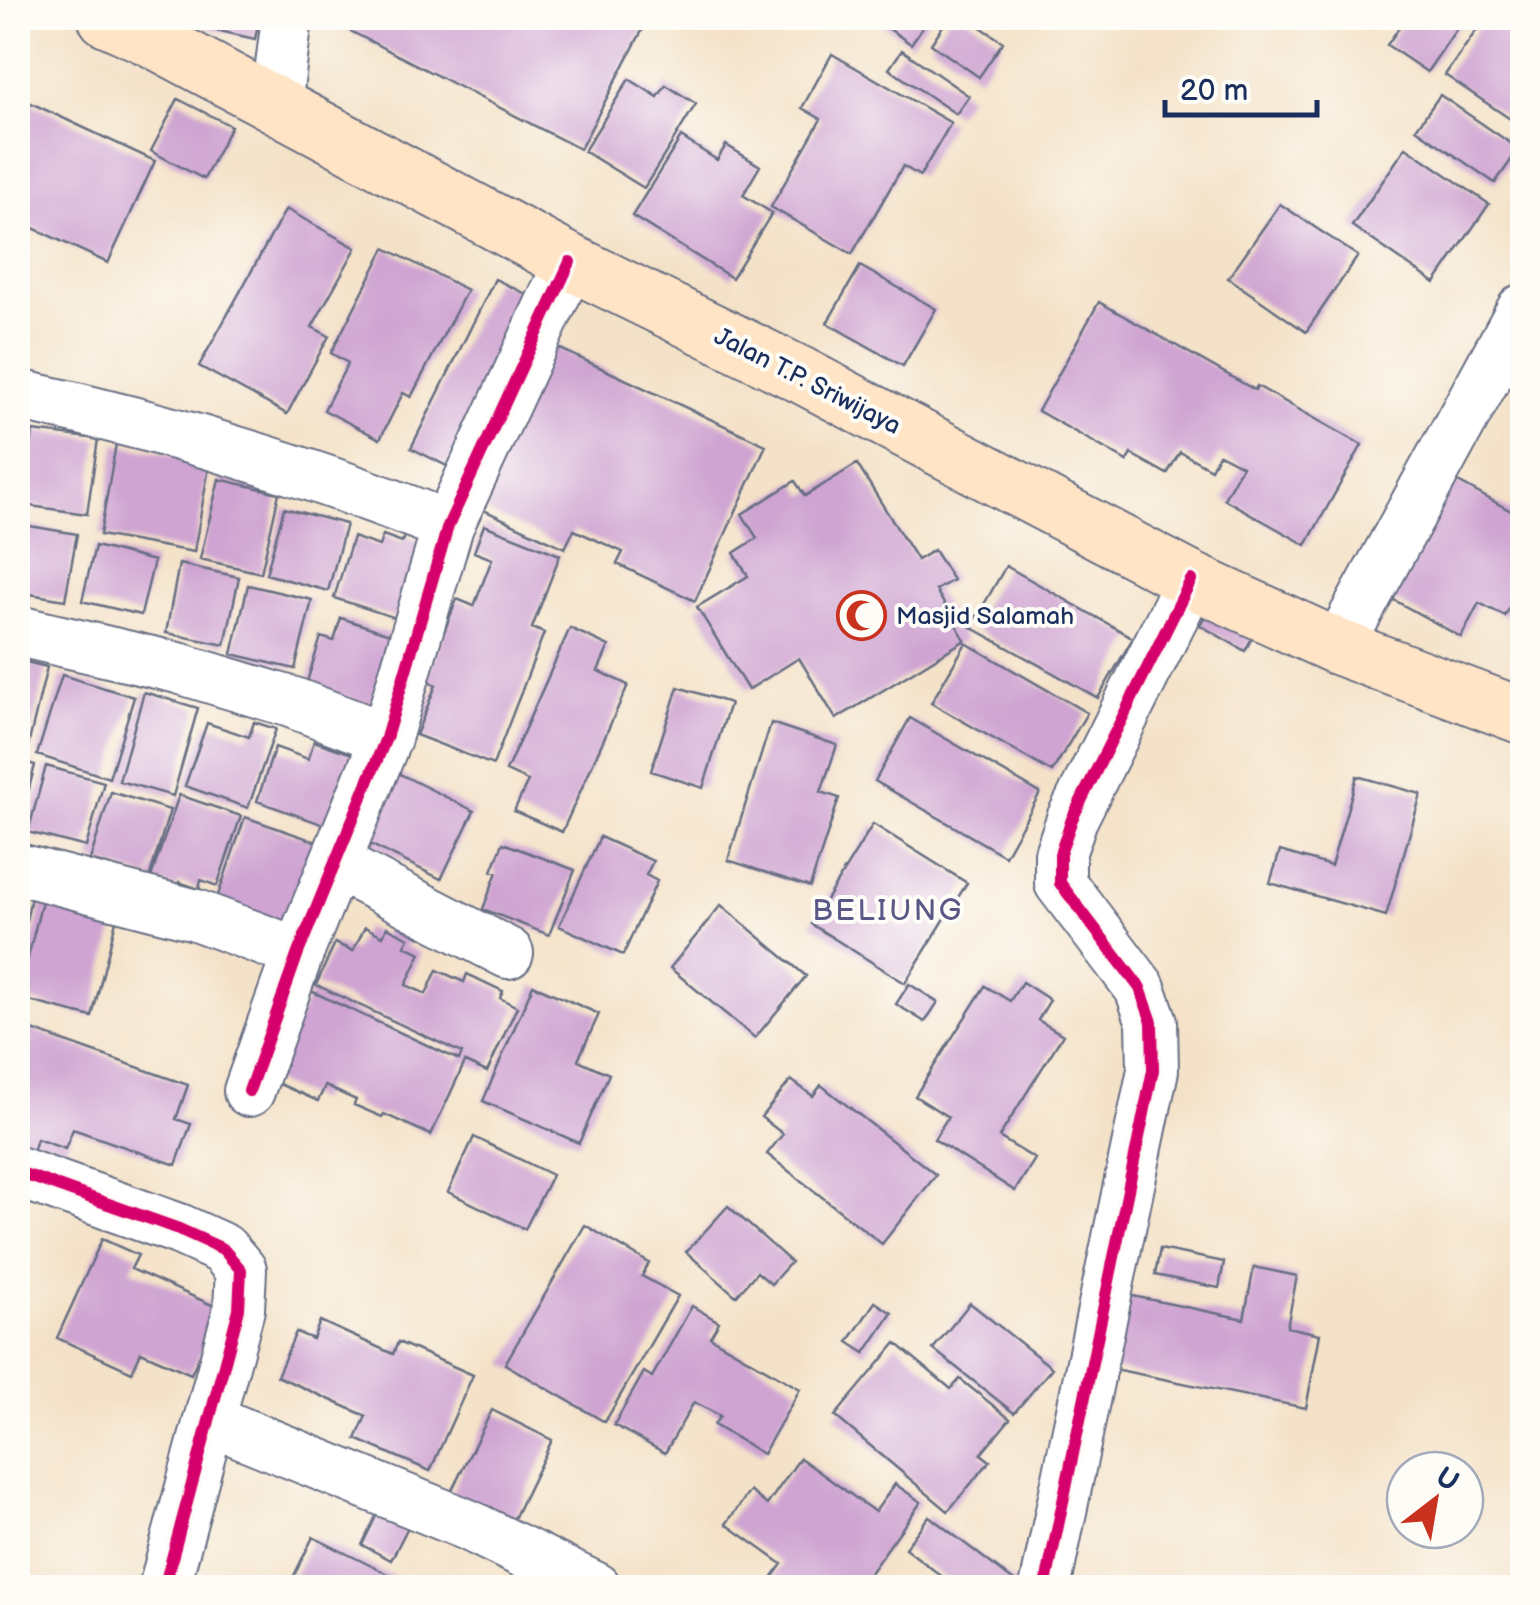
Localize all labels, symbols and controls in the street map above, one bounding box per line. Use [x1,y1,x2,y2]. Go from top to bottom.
scale bar [1165,55,1318,117]
text: 20 m [1180,73,1248,109]
street label: Jalan T.P. Sriwijaya [709,321,906,442]
mosque icon: Masjid Salamah [835,589,887,641]
place label: Masjid Salamah [896,601,1074,632]
district label: BELIUNG [812,893,964,929]
north arrow [1385,1450,1485,1550]
text: U [1430,1461,1464,1499]

